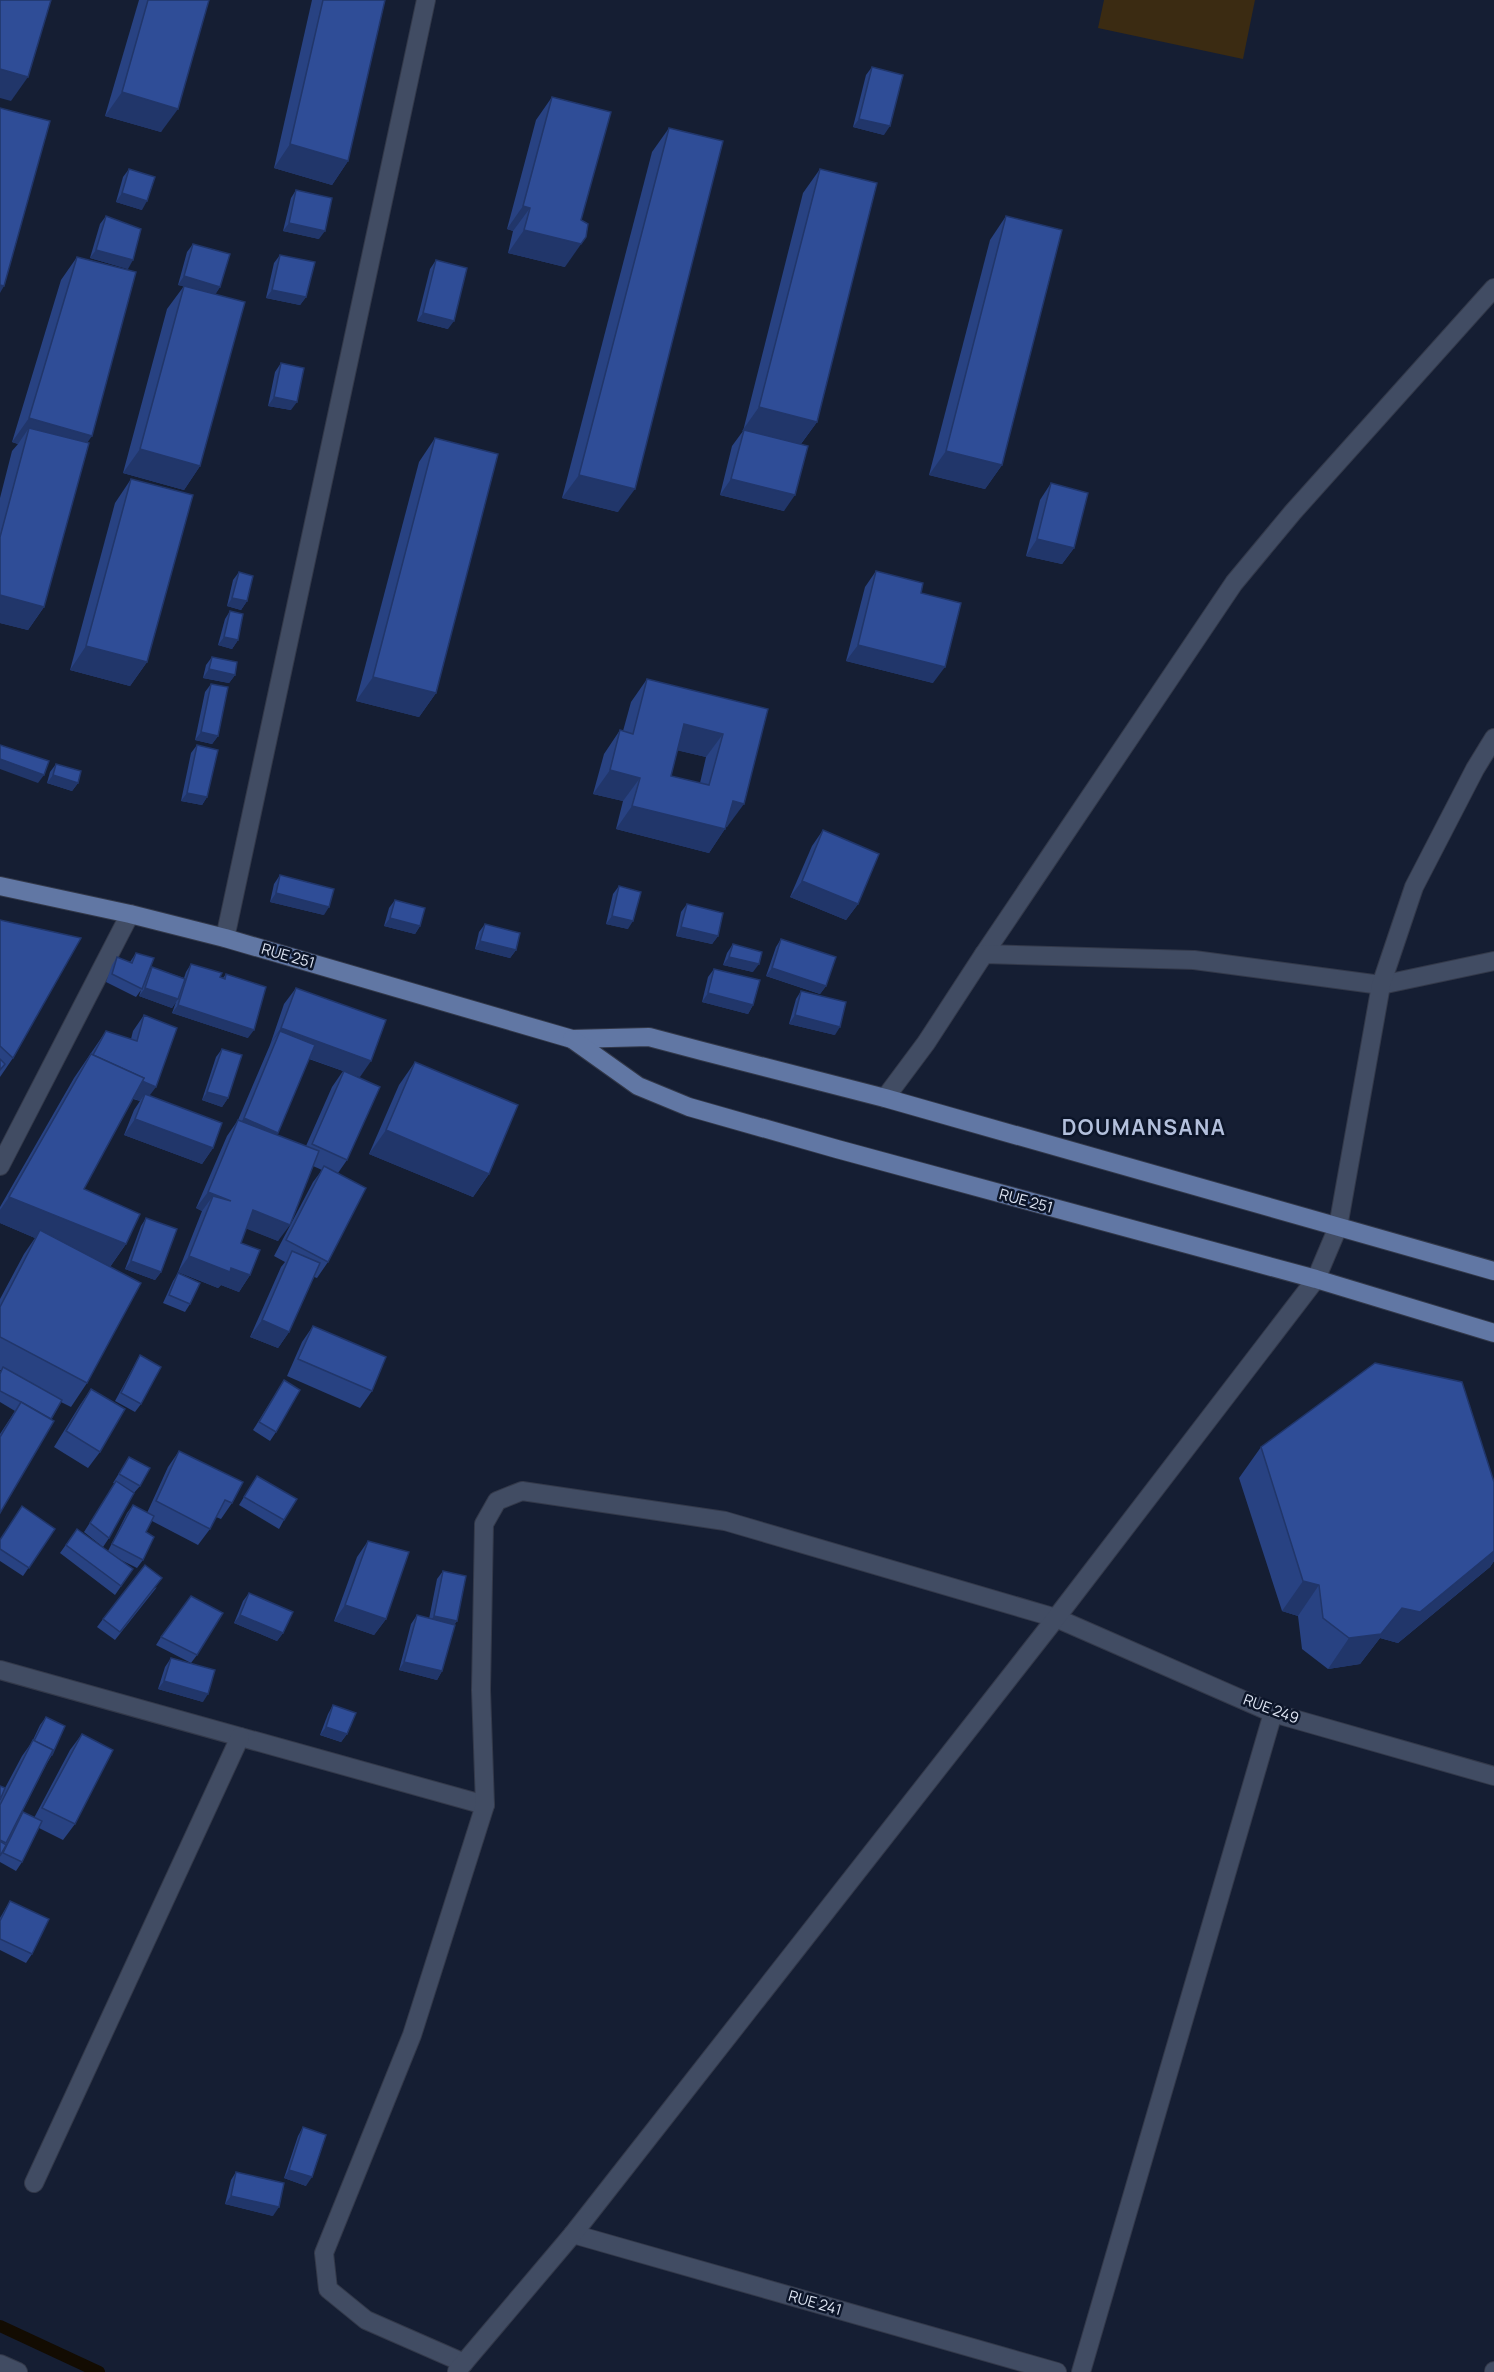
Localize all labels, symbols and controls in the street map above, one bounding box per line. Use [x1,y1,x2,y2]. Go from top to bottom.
street label: RUE 251 [259,938,317,973]
district label: DOUMANSANA [1062,1113,1226,1141]
street label: RUE 251 [997,1183,1055,1218]
street label: RUE 249 [1240,1689,1302,1728]
street label: RUE 241 [786,2285,844,2320]

